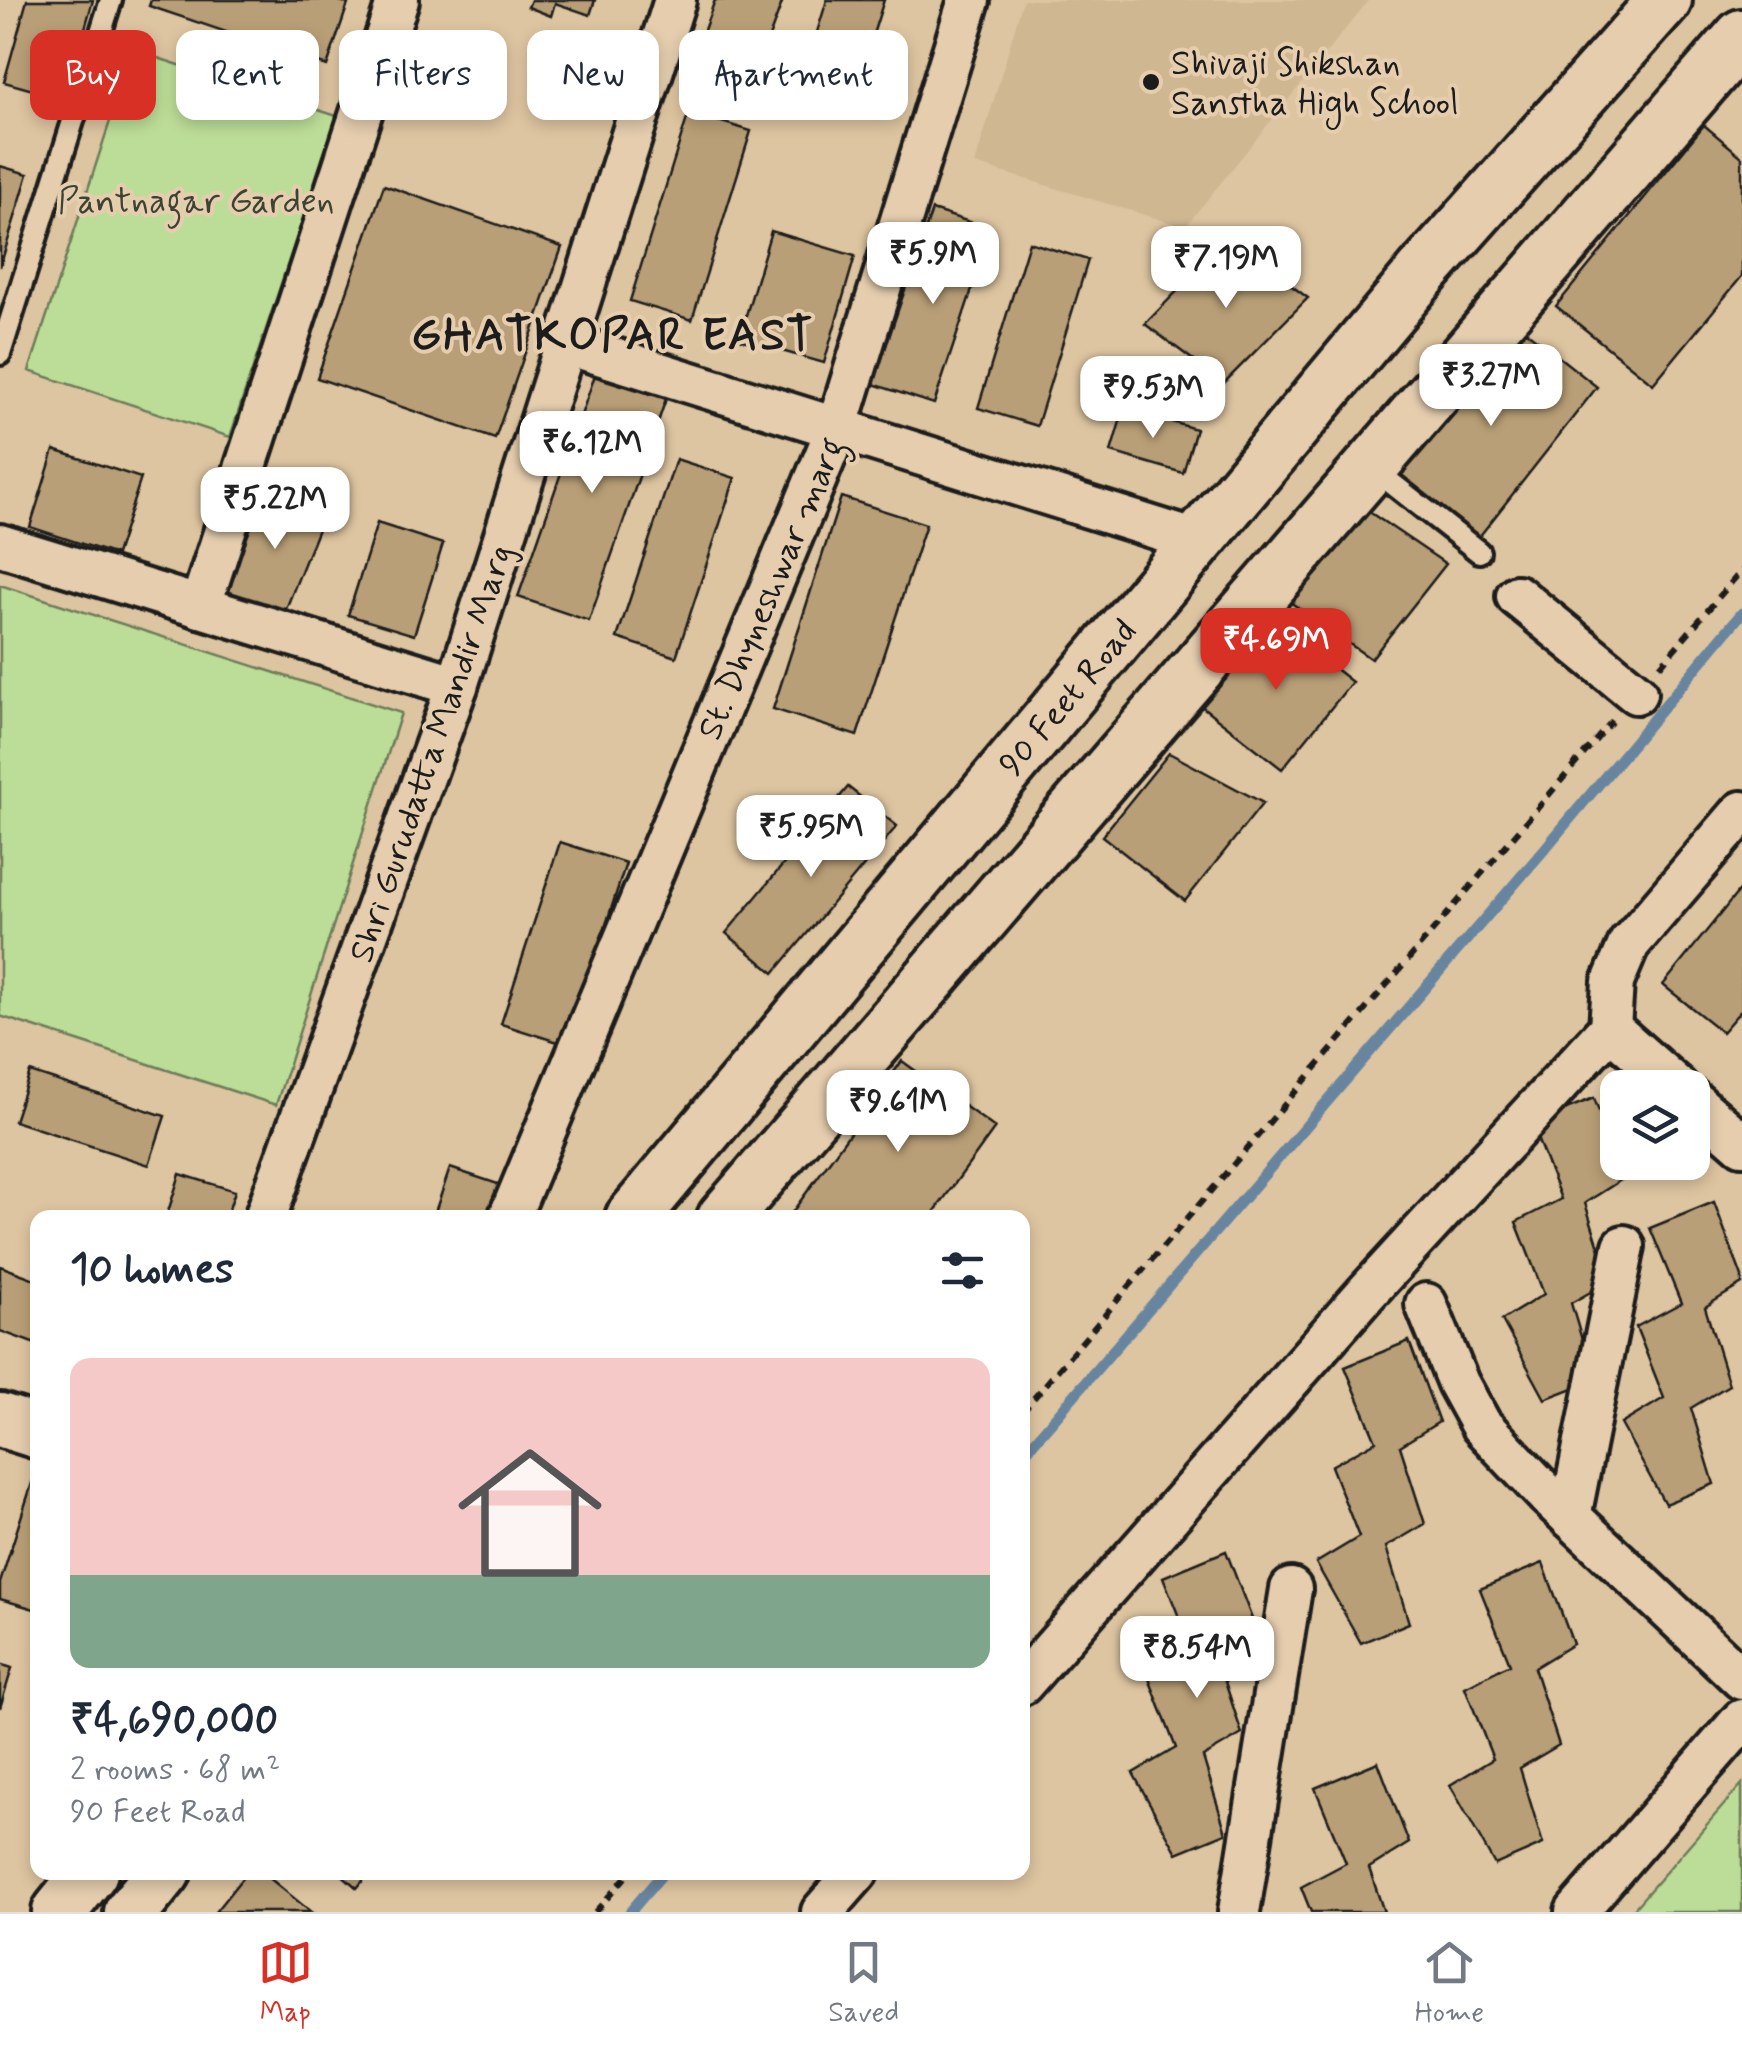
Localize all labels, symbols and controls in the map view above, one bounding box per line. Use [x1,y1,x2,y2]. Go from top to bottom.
chip: Buy [30,30,156,120]
chip: Rent [176,30,319,120]
chip: Filters [339,30,507,120]
chip: New [527,30,659,120]
chip: Apartment [679,30,908,120]
place label: Shivaji Shikshan Sanstha High School [1171,41,1459,130]
marker: Shivaji Shikshan Sanstha High School [1140,71,1162,93]
park label: Pantnagar Garden [58,179,334,229]
pin: ₹5.9M [863,222,1003,307]
pin: ₹7.19M [1145,226,1307,311]
text: ₹5.9M [889,233,977,275]
text: ₹7.19M [1173,237,1279,279]
district label: GHATKOPAR EAST [411,307,815,366]
pin: ₹3.27M [1410,344,1572,429]
text: ₹3.27M [1441,355,1541,397]
pin: ₹9.53M [1072,356,1234,441]
text: ₹9.53M [1102,367,1204,409]
pin: ₹6.12M [511,411,673,496]
text: ₹6.12M [542,422,642,464]
street label: St. Dhyneshwar marg [687,431,860,749]
pin: ₹5.22M [194,467,356,552]
text: ₹5.22M [223,478,327,520]
street label: Shri Gurudatta Mandir Marg [339,539,525,969]
pin: ₹4.69M [1195,608,1357,693]
street label: 90 Feet Road [989,610,1148,787]
text: ₹4.69M [1222,619,1330,661]
pin: ₹5.95M [730,795,892,880]
text: ₹5.95M [759,806,864,848]
pin: ₹9.61M [817,1070,979,1155]
map controls [1600,1070,1710,1180]
button: layers [1600,1070,1710,1180]
text: ₹9.61M [849,1081,947,1123]
text: 10 homes [70,1243,234,1298]
icon: filters [935,1243,990,1298]
icon: home [440,1423,620,1603]
pin: ₹8.54M [1116,1616,1278,1701]
text: ₹8.54M [1142,1627,1252,1669]
text: ₹4,690,000 [70,1694,278,1749]
text: 2 rooms · 68 m² [70,1749,280,1791]
text: 90 Feet Road [70,1791,246,1833]
tab: Map [258,1935,313,2032]
tab: Saved [828,1935,899,2032]
tab: Home [1415,1935,1484,2032]

